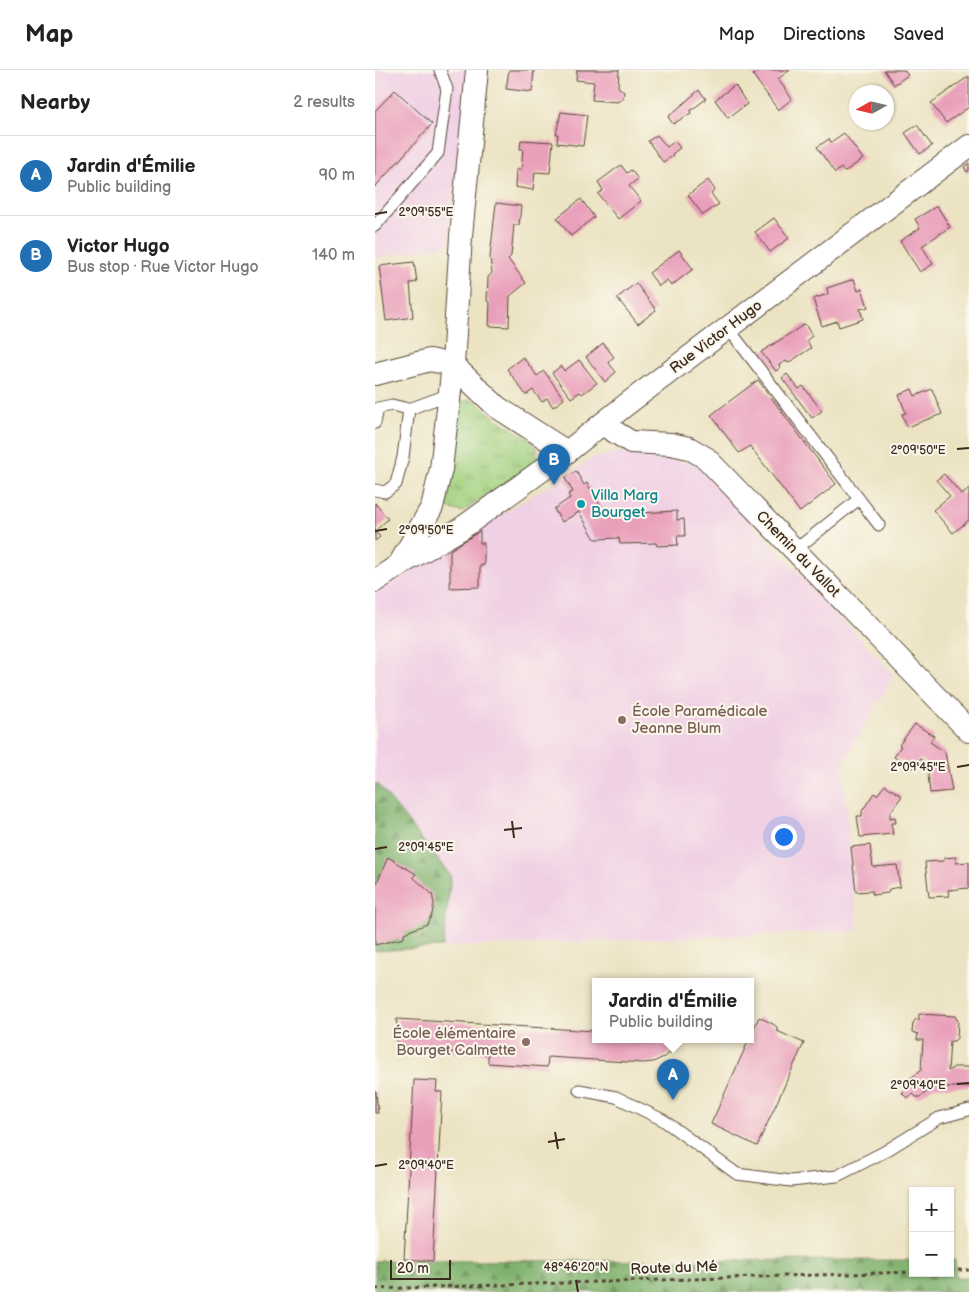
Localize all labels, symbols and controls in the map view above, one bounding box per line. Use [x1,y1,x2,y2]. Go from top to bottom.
text: Map [25,20,73,49]
text: Map [719,24,755,45]
text: Directions [783,24,865,45]
text: Saved [893,24,944,45]
north arrow [849,85,894,130]
text: Nearby [20,90,90,115]
text: 2 results [293,93,355,112]
text: Jardin d'Émilie [67,155,195,178]
text: A [31,166,41,185]
text: 90 m [319,166,355,185]
text: Public building [67,178,171,197]
text: 2°09'55"E [398,205,454,220]
text: Victor Hugo [67,235,169,258]
text: B [30,246,42,265]
text: 140 m [312,246,355,265]
text: Bus stop · Rue Victor Hugo [67,258,259,277]
street label: Rue Victor Hugo [666,296,766,378]
text: 2°09'50"E [890,443,946,458]
pin: B [538,444,570,485]
place label: Villa Marg Bourget [591,486,658,522]
marker: Villa Marg Bourget [575,498,587,510]
street label: Chemin du Vallot [752,507,844,602]
text: 2°09'50"E [398,523,454,538]
place label: École Paramédicale Jeanne Blum [632,702,767,738]
marker: École Paramédicale Jeanne Blum [616,714,628,726]
text: 2°09'45"E [890,760,946,775]
your location [771,824,797,850]
text: 2°09'45"E [398,840,454,855]
popup [592,978,754,1043]
text: Jardin d'Émilie [609,990,737,1013]
text: Public building [609,1013,713,1032]
place label: École élémentaire Bourget Calmette [393,1024,516,1060]
marker: École élémentaire Bourget Calmette [520,1036,532,1048]
pin: A [657,1059,689,1100]
text: 2°09'40"E [890,1078,946,1093]
text: 2°09'40"E [398,1158,454,1173]
map controls [909,1187,954,1277]
button: + [909,1187,954,1232]
button: − [909,1232,954,1277]
scale bar [390,1257,451,1280]
street label: Route du Mé [630,1257,718,1279]
text: 20 m [397,1260,429,1277]
text: 48°46'20"N [544,1260,608,1275]

